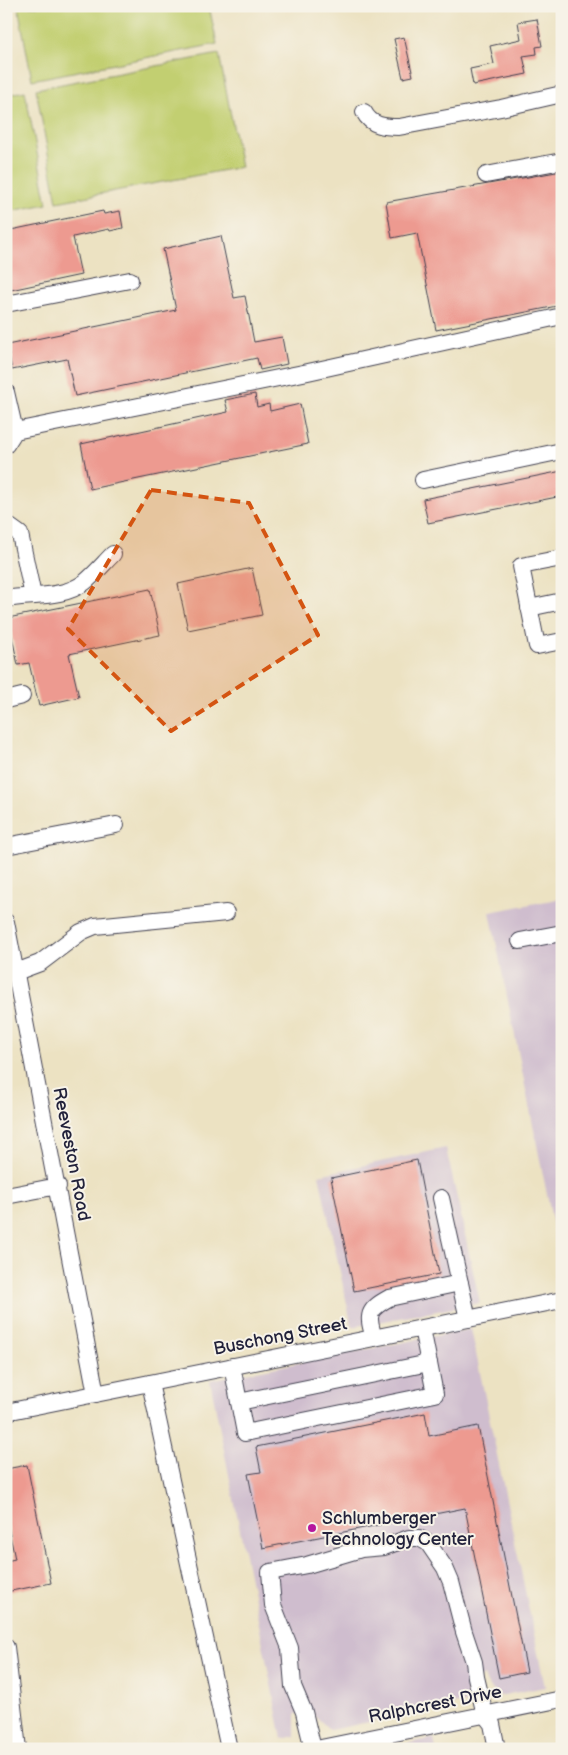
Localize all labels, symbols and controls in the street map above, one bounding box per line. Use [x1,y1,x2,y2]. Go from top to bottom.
street label: Reeveston Road [48,1085,95,1223]
street label: Buschong Street [212,1313,349,1360]
place label: Schlumberger Technology Center [322,1508,474,1550]
marker: Schlumberger Technology Center [306,1522,318,1534]
street label: Ralphcrest Drive [367,1681,504,1728]

